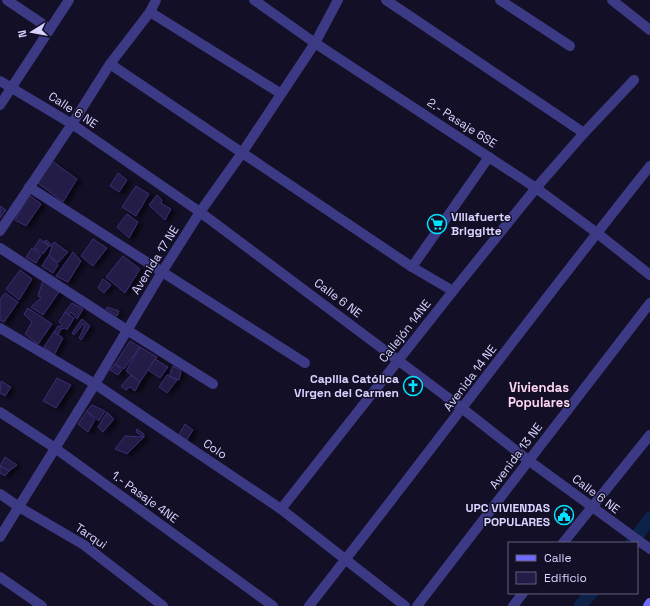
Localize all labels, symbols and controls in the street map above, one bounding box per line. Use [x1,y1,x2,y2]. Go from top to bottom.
north arrow [12,12,52,52]
text: N [15,29,30,39]
street label: Calle 6 NE [45,88,101,132]
street label: 2.- Pasaje 6SE [424,94,500,152]
place label: Villafuerte Briggitte [451,209,511,239]
supermarket icon: Villafuerte Briggitte [426,213,448,235]
street label: Avenida 17 NE [127,222,183,297]
street label: Calle 6 NE [311,275,365,321]
street label: Callejón 14NE [375,296,435,366]
street label: Avenida 14 NE [440,341,500,414]
place label: Capilla Católica Virgen del Carmen [294,371,399,401]
church icon: Capilla Católica Virgen del Carmen [402,375,424,397]
district label: Viviendas Populares [508,379,570,411]
street label: Avenida 13 NE [486,420,546,492]
street label: Colo [200,435,230,463]
street label: 1.- Pasaje 4NE [108,467,182,527]
street label: Calle 6 NE [569,471,623,517]
place label: UPC VIVIENDAS POPULARES [465,500,550,530]
public building icon: UPC VIVIENDAS POPULARES [553,504,575,526]
street label: Tarqui [72,520,110,553]
legend [508,542,638,594]
text: Calle [544,550,572,566]
text: Edificio [544,570,587,586]

